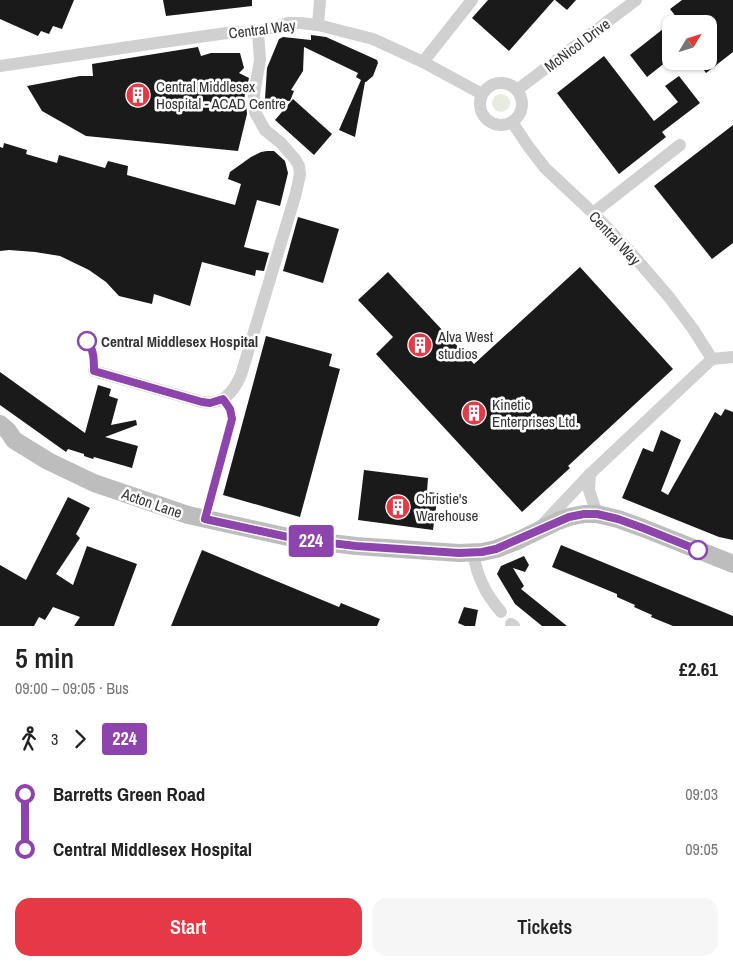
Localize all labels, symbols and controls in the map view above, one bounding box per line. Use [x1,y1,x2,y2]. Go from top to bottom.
street label: McNicol Drive [540,13,614,77]
street label: Central Way [227,14,297,44]
north arrow [662,15,718,70]
map controls [662,15,717,70]
place label: Central Middlesex Hospital - ACAD Centre [156,76,286,114]
building icon: Central Middlesex Hospital - ACAD Centre [125,82,151,108]
street label: Central Way [584,206,646,270]
place label: Alva West studios [437,326,494,364]
marker: Central Middlesex Hospital [77,331,97,351]
place label: Central Middlesex Hospital [101,331,258,352]
building icon: Alva West studios [407,332,433,358]
place label: Kinetic Enterprises Ltd. [492,394,579,432]
building icon: Kinetic Enterprises Ltd. [461,400,487,426]
street label: Acton Lane [118,483,185,523]
place label: Christie's Warehouse [416,488,479,526]
building icon: Christie's Warehouse [385,494,411,520]
line badge: 224 [282,525,340,557]
text: 224 [299,528,323,553]
unlabelled marker [688,540,708,560]
text: 5 min [15,639,74,677]
text: £2.61 [679,656,718,682]
text: 09:00 – 09:05 · Bus [15,677,129,699]
icon: walk [15,725,43,753]
icon: forward [66,725,94,753]
text: 224 [112,726,137,751]
text: 3 [51,728,58,750]
text: Barretts Green Road [53,781,205,807]
text: 09:03 [685,783,718,805]
text: Central Middlesex Hospital [53,836,252,862]
text: 09:05 [685,838,718,860]
button: Start [15,898,362,956]
button: Tickets [372,898,718,956]

